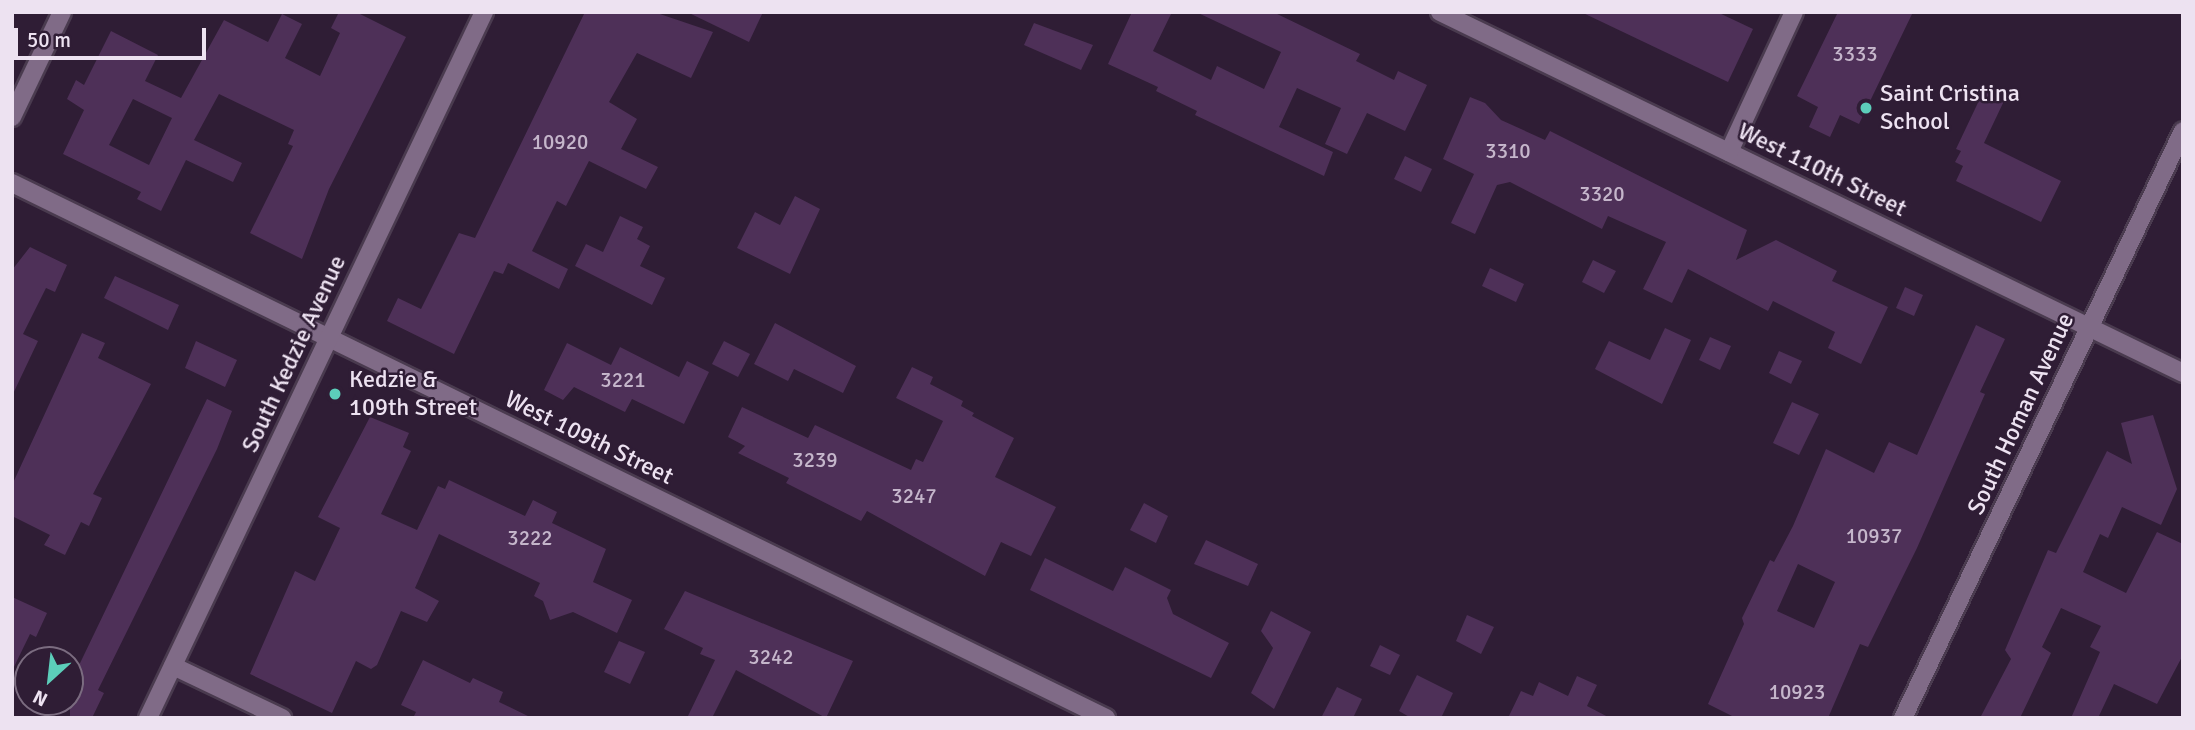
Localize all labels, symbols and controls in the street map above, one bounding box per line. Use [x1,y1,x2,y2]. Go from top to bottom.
scale bar [18,14,210,58]
text: 50 m [27,27,71,53]
house number: 3333 [1832,41,1878,67]
place label: Saint Cristina School [1880,80,2020,136]
marker: Saint Cristina School [1858,100,1874,116]
street label: West 110th Street [1733,117,1911,223]
house number: 10920 [532,129,588,155]
house number: 3310 [1485,138,1531,164]
house number: 3320 [1579,181,1625,207]
street label: South Kedzie Avenue [236,251,352,457]
street label: South Homan Avenue [1962,309,2080,519]
place label: Kedzie & 109th Street [349,366,477,422]
house number: 3221 [600,367,646,393]
street label: West 109th Street [500,385,678,491]
marker: Kedzie & 109th Street [327,386,343,402]
house number: 3239 [792,447,838,473]
house number: 3247 [891,483,937,509]
house number: 10937 [1846,523,1902,549]
house number: 3222 [507,525,553,551]
house number: 3242 [748,644,794,670]
north arrow [14,646,84,716]
house number: 10923 [1769,679,1825,705]
text: N [29,684,52,712]

